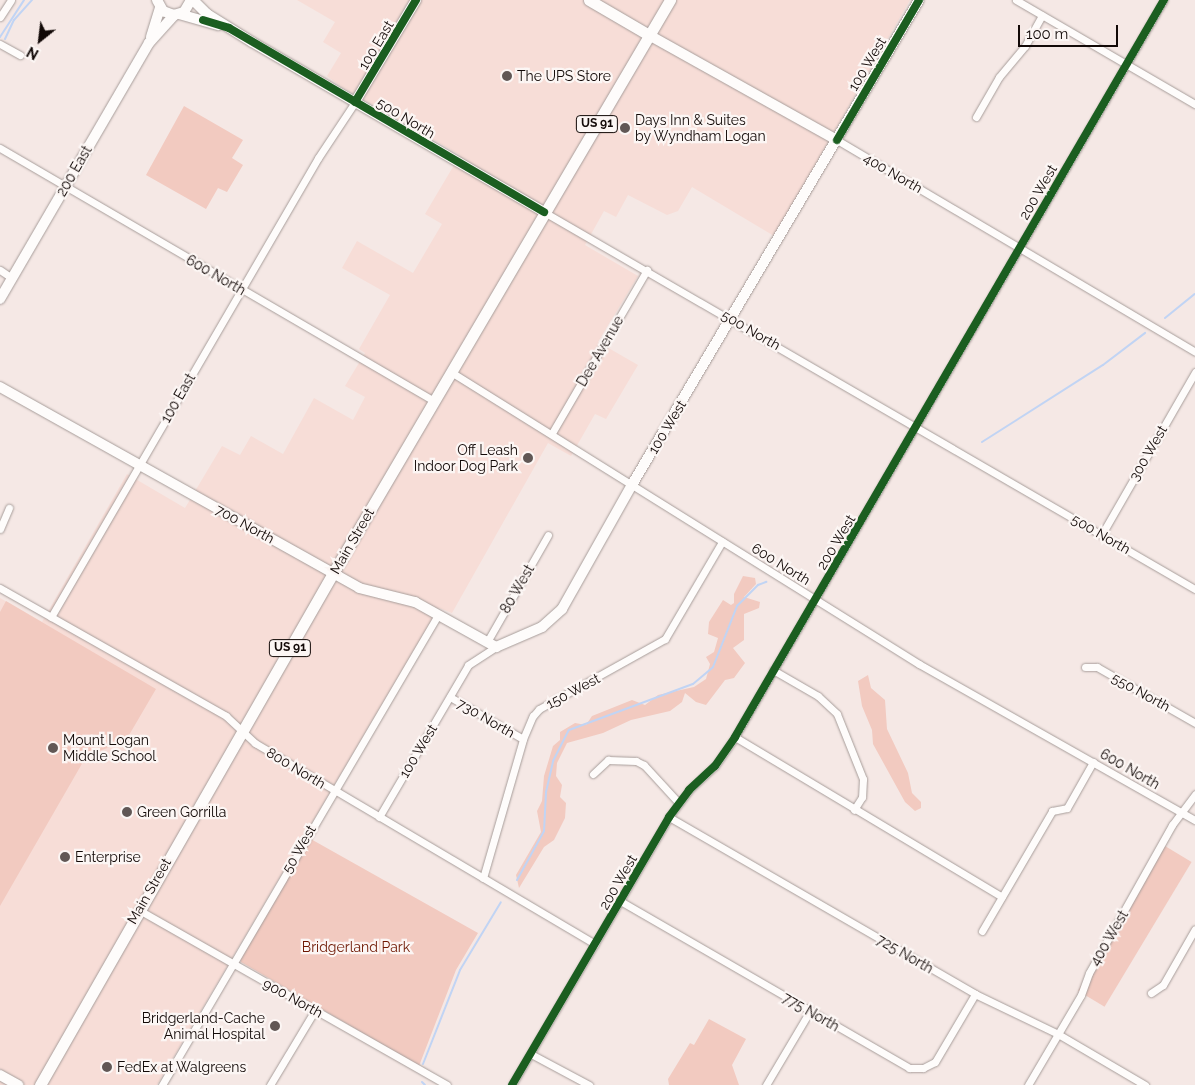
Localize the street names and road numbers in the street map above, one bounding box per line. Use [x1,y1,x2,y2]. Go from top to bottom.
street label: 100 East [355,17,397,73]
street label: 100 West [844,34,890,94]
street label: 500 North [374,94,438,142]
road number: US 91 [576,115,618,134]
street label: 200 East [53,143,95,199]
street label: 400 North [861,149,925,197]
street label: 200 West [1015,161,1061,223]
street label: 600 North [183,251,249,299]
street label: 500 North [719,306,783,354]
street label: Dee Avenue [573,313,627,389]
street label: 100 East [157,370,199,426]
street label: 100 West [644,397,690,457]
street label: 300 West [1125,422,1171,484]
street label: 700 North [213,501,277,547]
street label: Main Street [326,505,378,577]
street label: 500 North [1069,510,1133,558]
street label: 200 West [813,511,859,573]
street label: 600 North [749,539,813,589]
street label: 80 West [496,561,538,617]
road number: US 91 [269,638,311,658]
street label: 550 North [1109,669,1173,715]
street label: 150 West [543,670,603,712]
street label: 730 North [454,695,518,741]
street label: 100 West [395,721,441,781]
street label: 800 North [263,744,329,792]
street label: 600 North [1097,745,1163,793]
street label: 50 West [278,822,320,876]
street label: 200 West [595,851,641,913]
street label: Main Street [123,855,175,927]
street label: 400 West [1086,907,1132,969]
street label: 725 North [874,931,936,977]
street label: 900 North [260,975,326,1021]
street label: 775 North [780,989,842,1035]

